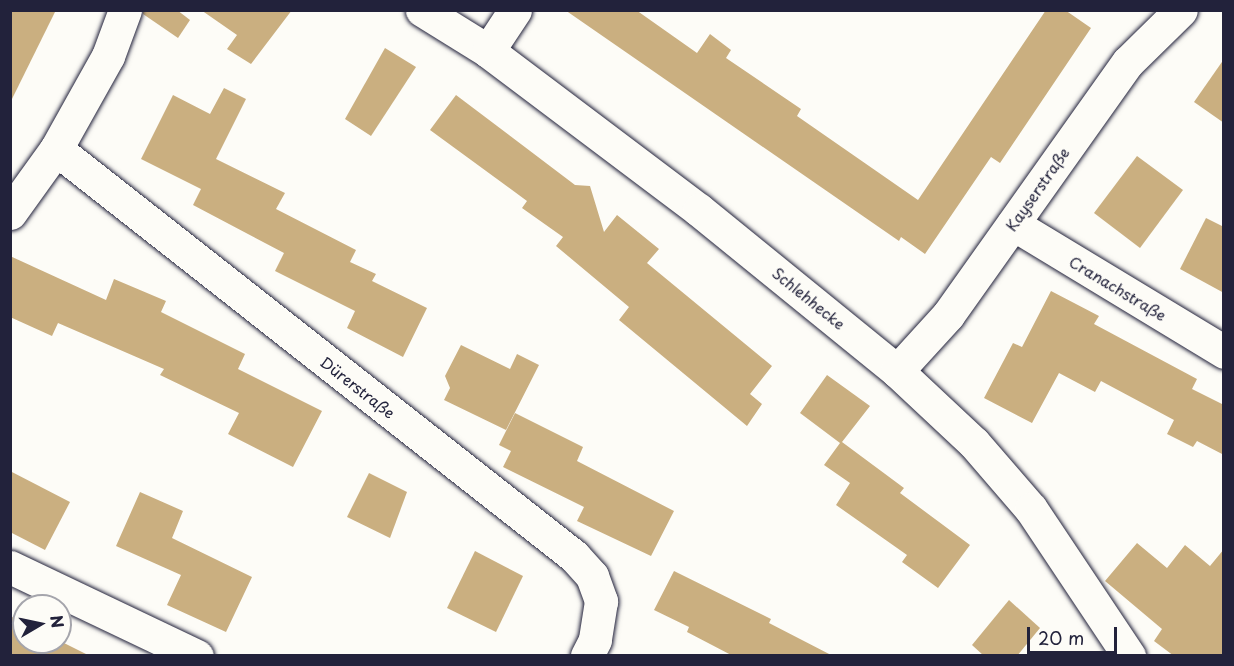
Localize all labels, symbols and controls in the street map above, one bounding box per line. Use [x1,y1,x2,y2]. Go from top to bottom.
street label: Kayserstraße [1002,144,1072,234]
street label: Cranachstraße [1066,252,1170,324]
street label: Schlehhecke [769,263,849,333]
street label: Dürerstraße [317,352,399,422]
north arrow [12,594,72,654]
text: N [45,613,71,630]
scale bar [1030,615,1120,653]
text: 20 m [1038,624,1084,651]

